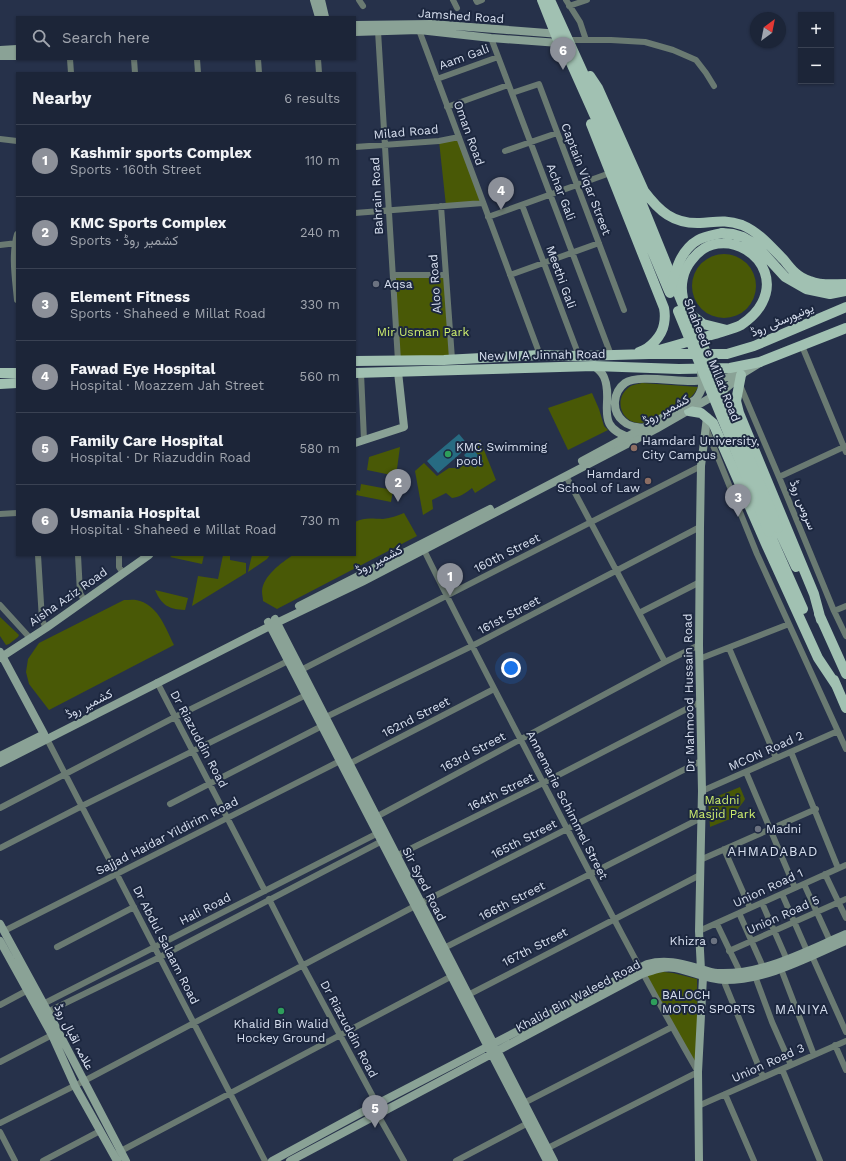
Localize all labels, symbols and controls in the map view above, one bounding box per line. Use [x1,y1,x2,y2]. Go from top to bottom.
street label: Jamshed Road [417,6,505,26]
north arrow [750,12,786,48]
map controls [798,12,834,84]
button: + [798,12,834,48]
search box [16,16,356,60]
icon: search [30,27,52,49]
text: Search here [62,29,150,47]
pin: 6 [550,37,576,70]
street label: Aam Gali [437,41,491,73]
button: − [798,48,834,84]
text: Nearby [32,88,91,108]
text: 6 results [284,91,340,106]
street label: Oman Road [451,99,487,167]
street label: Captain Viqar Street [558,121,614,237]
street label: Milad Road [373,122,439,142]
text: Kashmir sports Complex [70,144,252,162]
text: 1 [42,153,48,168]
text: 110 m [305,153,340,168]
street label: Bahrain Road [368,157,386,235]
text: Sports · 160th Street [70,162,201,177]
street label: Achar Gali [544,162,578,222]
pin: 4 [488,177,514,210]
text: KMC Sports Complex [70,214,226,232]
text: 2 [41,225,49,240]
text: 240 m [300,225,340,240]
text: Sports · کشمیر روڈ [70,233,178,248]
street label: Meethi Gali [543,244,579,310]
street label: Aloo Road [426,254,444,314]
place label: Aqsa [384,277,413,291]
marker: Aqsa [371,279,381,289]
text: Element Fitness [70,288,190,306]
street label: Shaheed e Millat Road [681,296,743,424]
text: 3 [41,297,49,312]
text: 330 m [300,297,340,312]
street label: یونیورسٹی روڈ [748,300,816,340]
text: Sports · Shaheed e Millat Road [70,306,266,321]
park label: Mir Usman Park [377,325,469,339]
street label: New M A Jinnah Road [478,347,606,363]
text: Fawad Eye Hospital [70,360,215,378]
text: 4 [41,369,49,384]
text: 560 m [300,369,340,384]
text: Hospital · Moazzem Jah Street [70,378,264,393]
street label: کشمیر روڈ [640,392,692,429]
text: Family Care Hospital [70,432,223,450]
place label: Hamdard University, City Campus [642,434,760,462]
place label: KMC Swimming pool [456,440,548,468]
text: 5 [41,441,49,456]
text: 580 m [300,441,340,456]
marker: Hamdard University, City Campus [629,443,639,453]
marker: KMC Swimming pool [443,449,453,459]
text: Hospital · Dr Riazuddin Road [70,450,251,465]
place label: Hamdard School of Law [557,467,640,495]
pin: 2 [385,469,411,502]
marker: Hamdard School of Law [643,476,653,486]
street label: سروس روڈ [786,478,819,532]
pin: 3 [725,484,751,517]
text: Usmania Hospital [70,504,200,522]
text: 6 [41,513,49,528]
text: 730 m [300,513,340,528]
text: Hospital · Shaheed e Millat Road [70,522,276,537]
street label: 160th Street [472,530,542,576]
street label: کشمیر روڈ [353,542,405,579]
pin: 1 [437,563,463,596]
street label: Aisha Aziz Road [26,565,110,629]
street label: 161st Street [476,593,542,637]
street label: Dr Mahmood Hussain Road [681,614,697,772]
your location [501,658,521,678]
street label: کشمیر روڈ [63,686,115,723]
street label: Dr Riazuddin Road [167,688,231,790]
street label: 162nd Street [380,694,452,740]
street label: Annemarie Schimmel Street [523,728,611,882]
street label: MCON Road 2 [726,728,806,774]
street label: 163rd Street [438,729,508,775]
street label: 164th Street [466,770,536,814]
park label: Madni Masjid Park [688,793,756,821]
street label: Sajjad Haidar Yildirim Road [94,794,240,878]
street label: 165th Street [489,817,559,861]
place label: Madni [766,822,801,836]
marker: Madni [753,824,763,834]
district label: AHMADABAD [728,844,818,859]
street label: Sir Syed Road [399,845,449,923]
street label: Union Road 1 [731,866,805,910]
street label: 166th Street [477,878,547,924]
street label: Dr Abdul Salaam Road [130,883,202,1007]
street label: Hali Road [177,890,233,928]
street label: Union Road 5 [744,893,822,937]
street label: 167th Street [500,925,570,969]
place label: Khizra [670,934,706,948]
marker: Khizra [709,936,719,946]
street label: Khalid Bin Waleed Road [513,957,643,1035]
street label: Dr Riazuddin Road [317,978,381,1080]
place label: BALOCH MOTOR SPORTS [662,988,755,1016]
marker: BALOCH MOTOR SPORTS [649,997,659,1007]
street label: علامہ اقبال روڈ [51,1002,97,1073]
district label: MANIYA [775,1002,829,1017]
marker: Khalid Bin Walid Hockey Ground [276,1006,286,1016]
place label: Khalid Bin Walid Hockey Ground [233,1017,329,1045]
street label: Union Road 3 [729,1041,807,1085]
pin: 5 [362,1095,388,1128]

